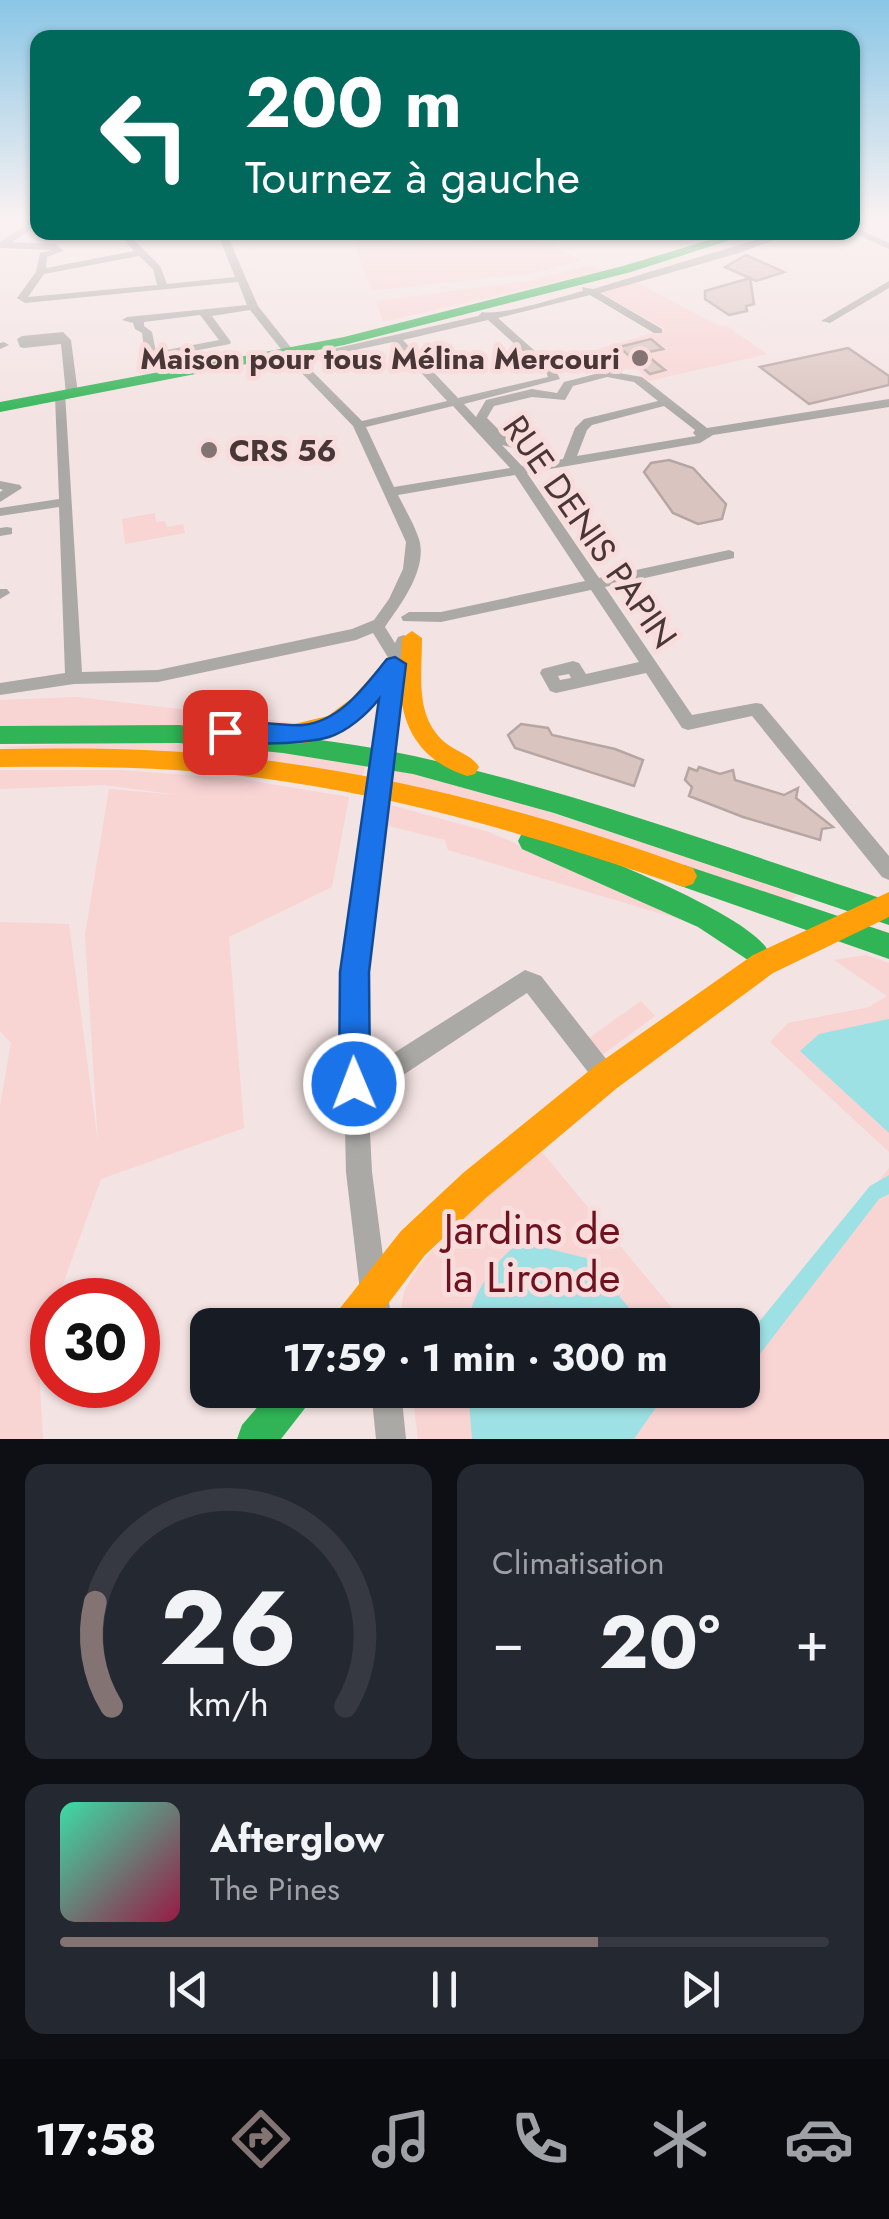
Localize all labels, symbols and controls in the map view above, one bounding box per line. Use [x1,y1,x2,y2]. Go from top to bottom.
text: 200 m [245,52,462,153]
icon: left [80,70,210,200]
text: Tournez à gauche [245,145,580,210]
place label: Maison pour tous Mélina Mercouri [140,337,620,380]
marker: Maison pour tous Mélina Mercouri [629,347,651,369]
street label: RUE DENIS PAPIN [491,405,689,659]
place label: CRS 56 [229,429,337,472]
marker: CRS 56 [198,439,220,461]
pin [183,690,268,775]
icon: arrive [198,705,253,760]
position arrow [302,1032,406,1136]
park label: Jardins de la Lironde [439,1199,620,1308]
speed limit sign: 30 [30,1278,160,1408]
text: 17:59 · 1 min · 300 m [282,1330,668,1385]
text: Climatisation [492,1540,665,1586]
text: 26 [160,1553,297,1703]
text: 20° [599,1588,720,1696]
text: − [492,1602,524,1682]
text: + [795,1602,829,1682]
text: km/h [188,1678,269,1729]
text: Afterglow [210,1811,384,1866]
text: The Pines [210,1866,340,1912]
icon: previous [161,1962,216,2017]
icon: pause [417,1962,472,2017]
icon: next [673,1962,728,2017]
icon: directions [226,2104,296,2174]
icon: music [366,2104,436,2174]
icon: phone [505,2104,575,2174]
icon: climate [645,2104,715,2174]
icon: car [784,2104,854,2174]
text: 17:58 [35,2107,157,2172]

